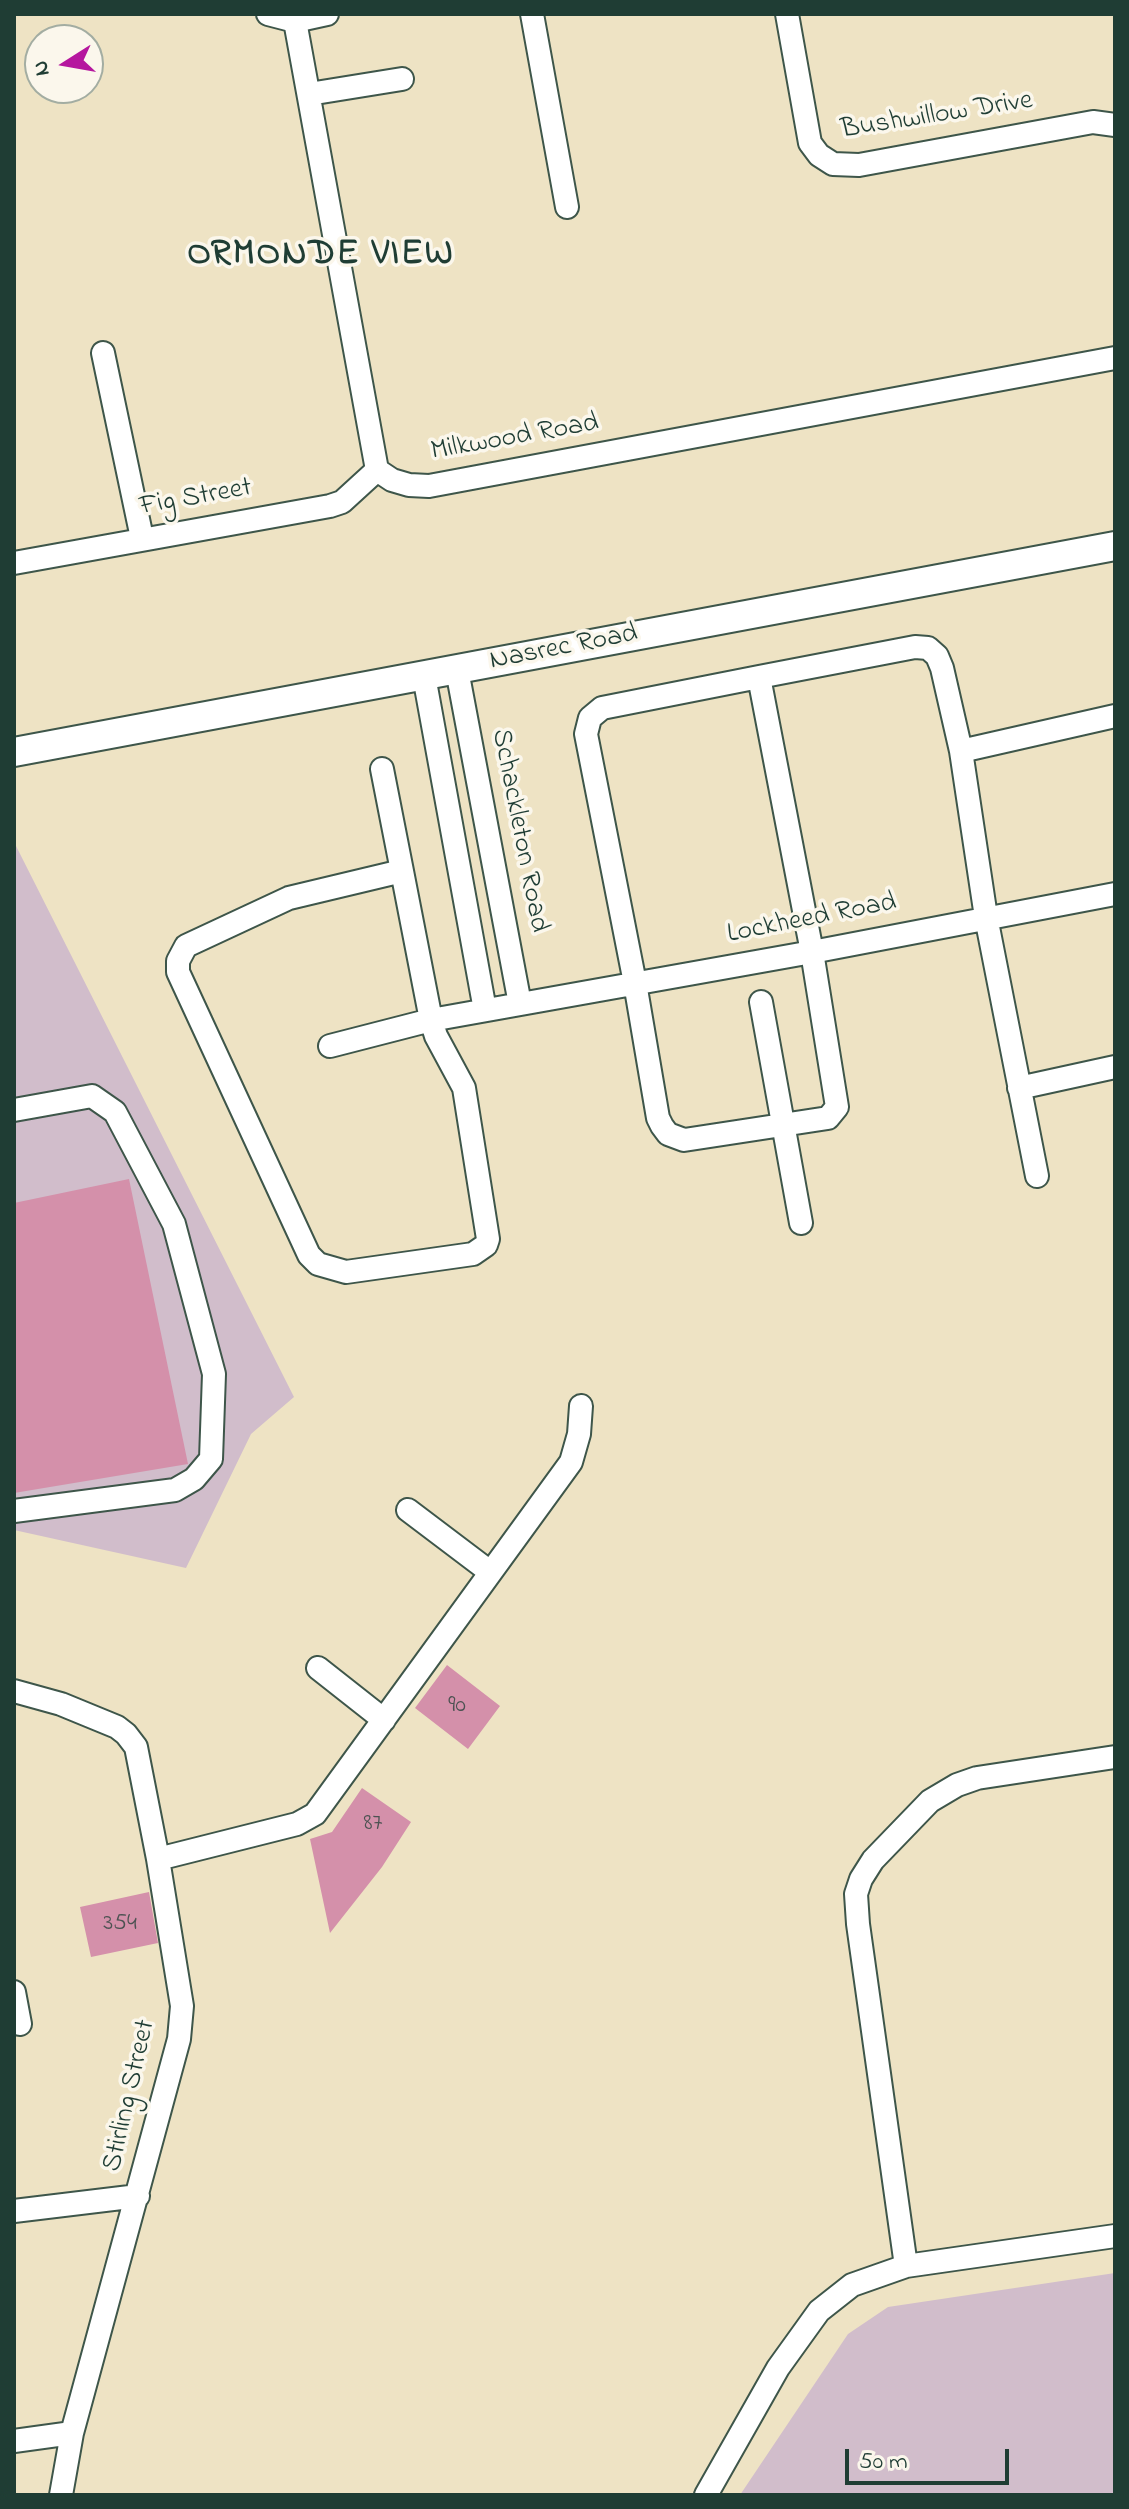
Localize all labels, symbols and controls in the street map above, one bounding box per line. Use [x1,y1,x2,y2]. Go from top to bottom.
north arrow [24,24,104,104]
text: N [25,58,60,79]
street label: Bushwillow Drive [839,85,1035,149]
district label: ORMONDE VIEW [187,235,455,279]
street label: Milkwood Road [428,408,602,470]
street label: Fig Street [137,473,255,525]
street label: Nasrec Road [487,618,641,680]
street label: Schackleton Road [482,726,554,936]
street label: Lockheed Road [725,887,899,953]
house number: 90 [448,1693,466,1721]
house number: 87 [364,1811,382,1839]
house number: 354 [103,1911,137,1939]
street label: Stirling Street [97,2017,165,2175]
scale bar [849,2433,1013,2483]
text: 50 m [859,2445,908,2480]

